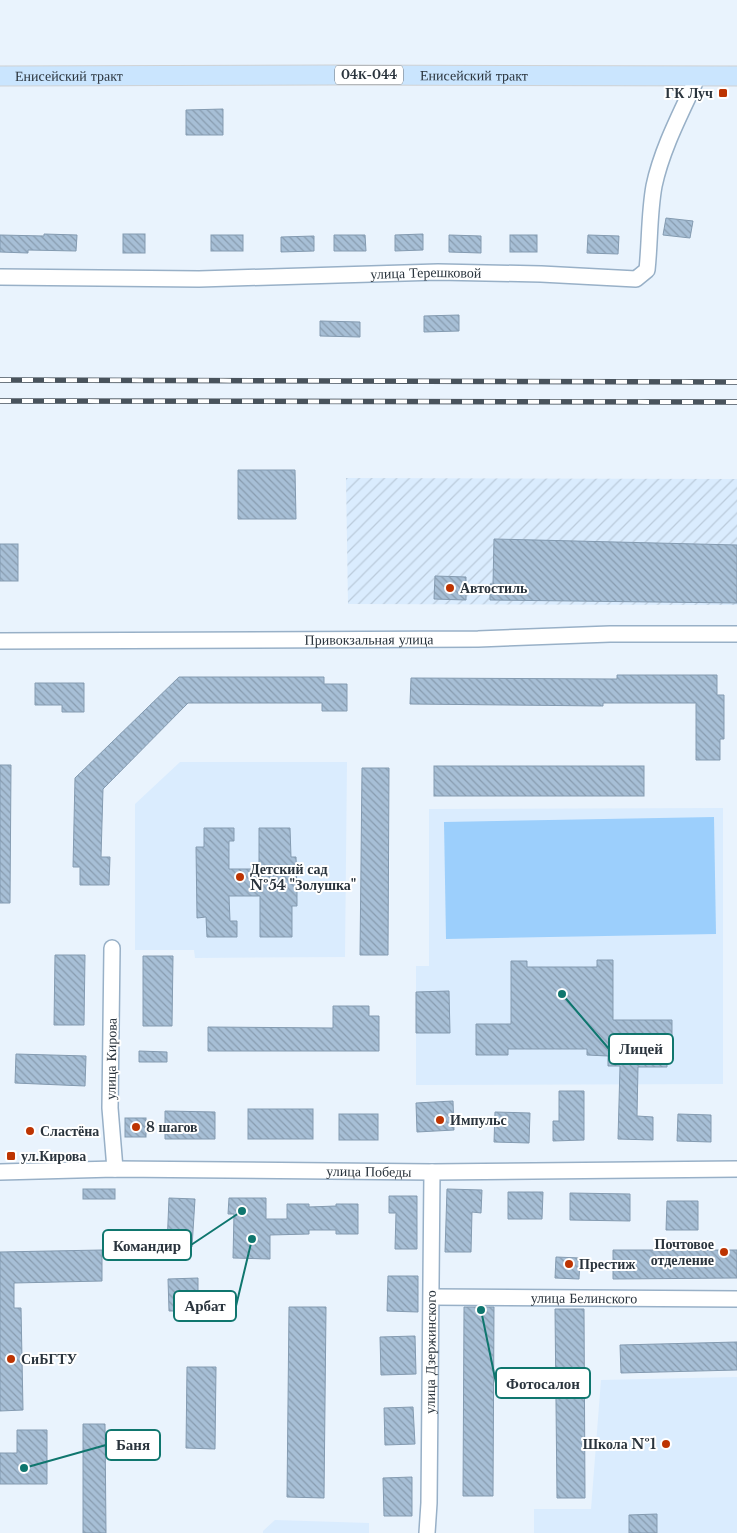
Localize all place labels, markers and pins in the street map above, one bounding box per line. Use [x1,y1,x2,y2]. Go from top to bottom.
place label: ГК Луч [665,84,713,102]
marker: ГК Луч [717,87,729,99]
place label: Автостиль [460,579,528,597]
marker: Автостиль [444,582,456,594]
place label: Детский сад №54 "Золушка" [250,860,356,894]
marker: Детский сад №54 "Золушка" [234,871,246,883]
callout: Лицей [609,1034,673,1064]
place label: Импульс [450,1111,507,1129]
marker: Импульс [434,1114,446,1126]
place label: 8 шагов [146,1118,198,1136]
marker: 8 шагов [130,1121,142,1133]
place label: Сластёна [40,1122,99,1140]
marker: Сластёна [24,1125,36,1137]
place label: ул.Кирова [21,1147,86,1165]
marker: ул.Кирова [5,1150,17,1162]
callout: Командир [103,1230,191,1260]
place label: Почтовое отделение [651,1235,714,1269]
marker: Почтовое отделение [718,1246,730,1258]
place label: Престиж [579,1255,636,1273]
marker: Престиж [563,1258,575,1270]
callout: Арбат [174,1291,236,1321]
place label: СиБГТУ [21,1350,77,1368]
marker: СиБГТУ [5,1353,17,1365]
callout: Фотосалон [496,1368,590,1398]
callout: Баня [106,1430,160,1460]
place label: Школа №1 [583,1435,656,1453]
marker: Школа №1 [660,1438,672,1450]

